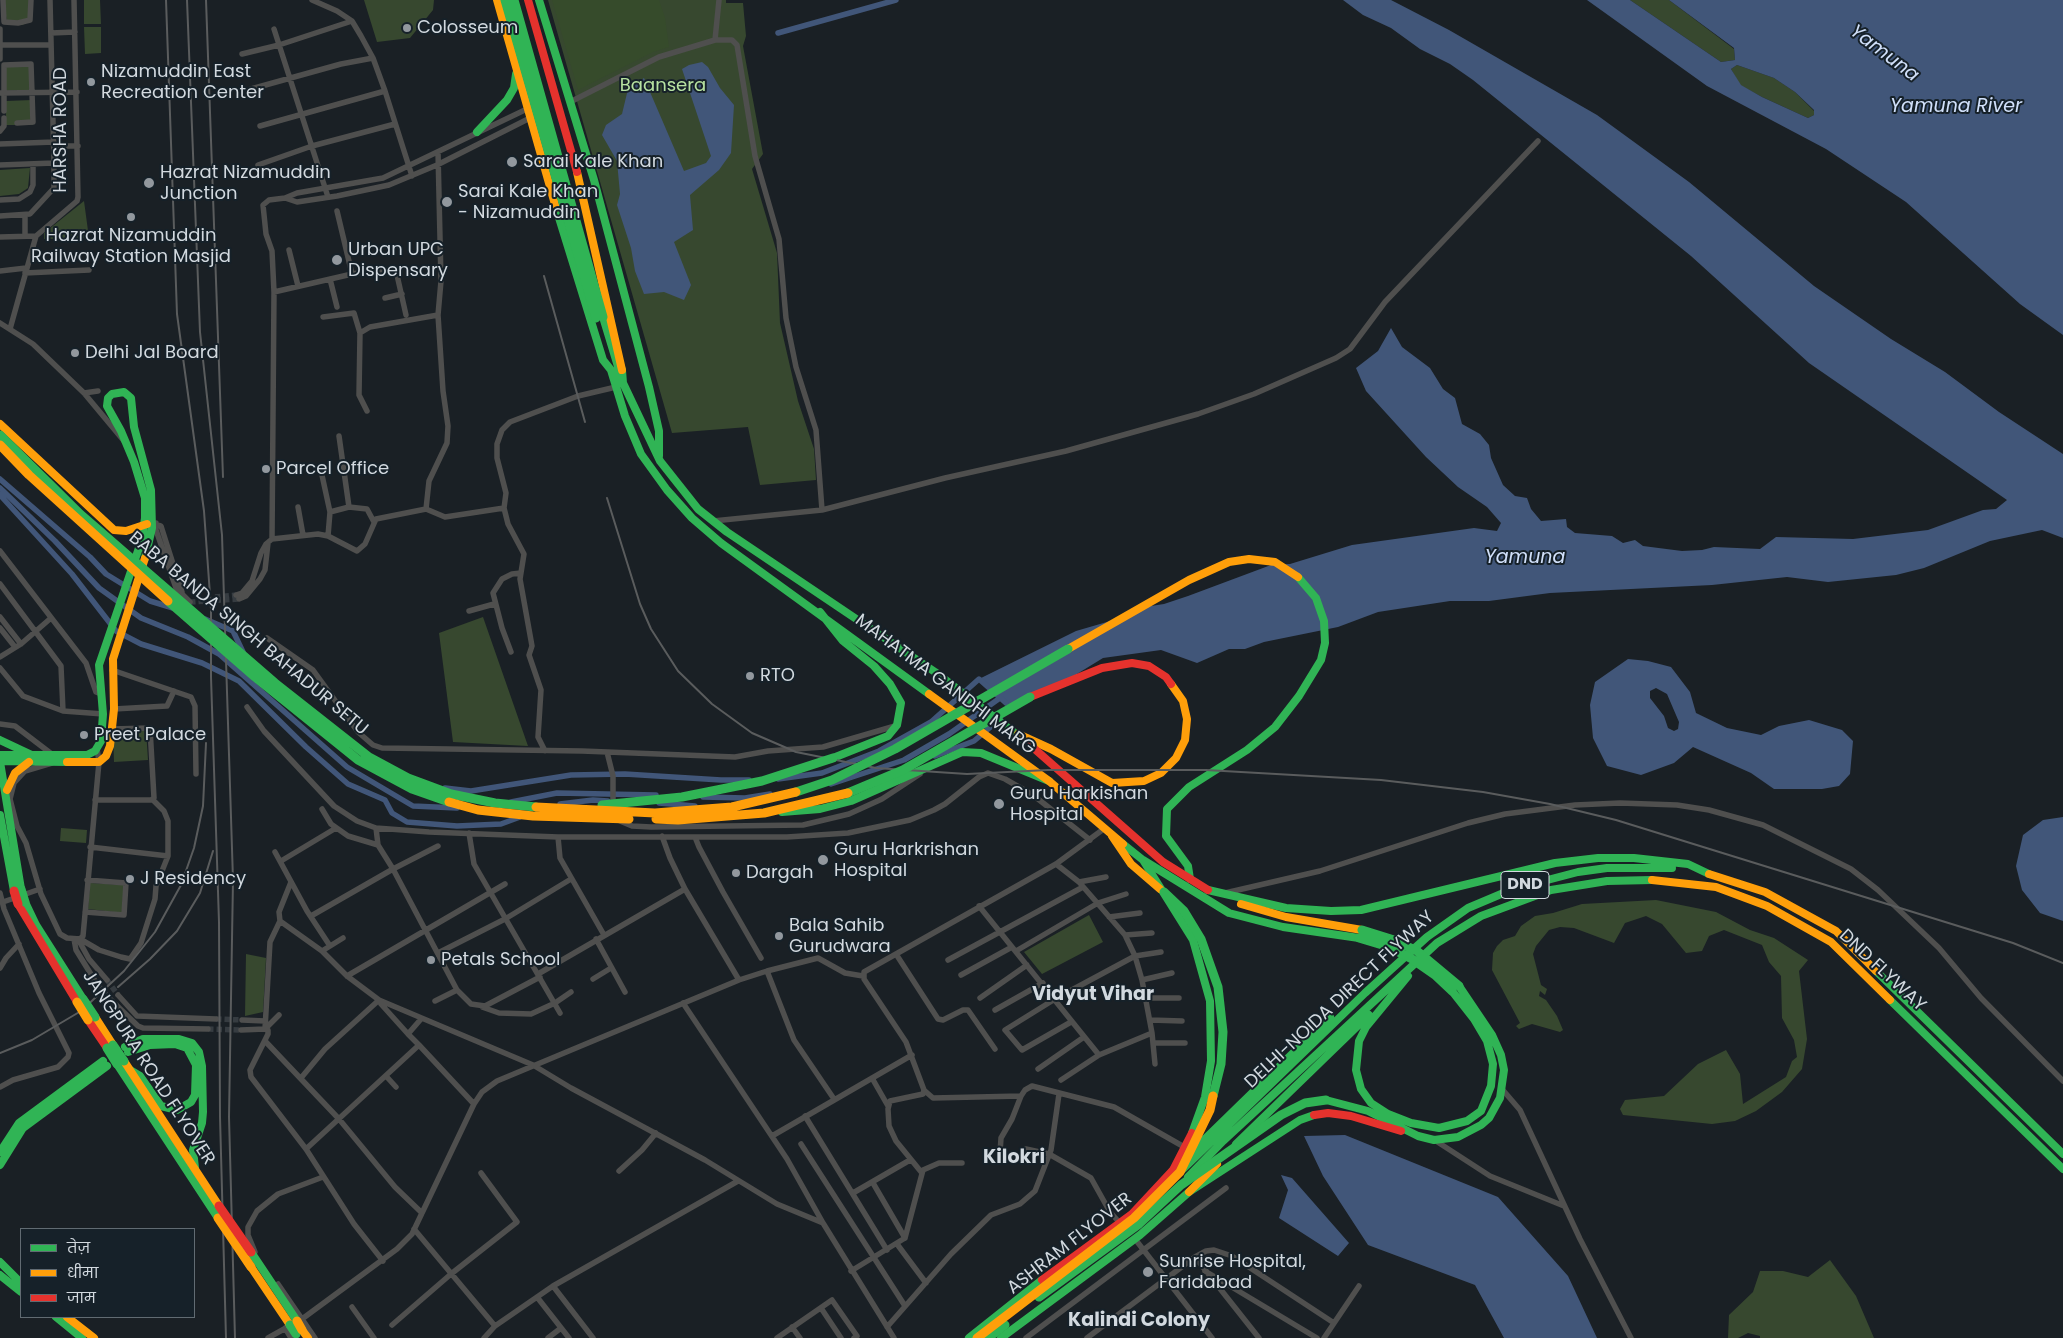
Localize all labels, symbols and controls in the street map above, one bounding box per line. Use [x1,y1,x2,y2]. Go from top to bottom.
place label: Colosseum [417,17,518,39]
water label: Yamuna [1845,21,1923,87]
marker: Colosseum [401,22,413,34]
place label: Nizamuddin East Recreation Center [101,61,264,104]
street label: HARSHA ROAD [50,67,72,193]
park label: Baansera [620,75,706,97]
marker: Nizamuddin East Recreation Center [85,76,97,88]
water label: Yamuna River [1890,96,2022,118]
place label: Sarai Kale Khan [523,151,663,173]
marker: Sarai Kale Khan [505,155,519,169]
place label: Hazrat Nizamuddin Junction [160,162,331,204]
marker: Hazrat Nizamuddin Junction [142,176,156,190]
place label: Sarai Kale Khan - Nizamuddin [458,181,598,223]
marker: Sarai Kale Khan - Nizamuddin [440,195,454,209]
marker: Hazrat Nizamuddin Railway Station Masjid [125,211,137,223]
place label: Hazrat Nizamuddin Railway Station Masjid [31,225,231,268]
place label: Urban UPC Dispensary [348,239,448,282]
marker: Urban UPC Dispensary [330,253,344,267]
place label: Delhi Jal Board [85,342,219,364]
marker: Delhi Jal Board [69,347,81,359]
place label: Parcel Office [276,458,389,480]
marker: Parcel Office [260,463,272,475]
street label: BABA BANDA SINGH BAHADUR SETU [124,528,372,740]
water label: Yamuna [1485,547,1565,569]
street label: MAHATMA GANDHI MARG [851,610,1039,760]
place label: RTO [760,665,795,687]
marker: RTO [744,670,756,682]
place label: Preet Palace [94,724,206,746]
marker: Preet Palace [78,729,90,741]
place label: Guru Harkishan Hospital [1010,783,1148,826]
marker: Guru Harkishan Hospital [992,797,1006,811]
place label: Guru Harkrishan Hospital [834,839,979,882]
marker: Guru Harkrishan Hospital [816,853,830,867]
place label: Dargah [746,862,813,884]
marker: Dargah [730,867,742,879]
place label: J Residency [140,868,246,890]
road number: DND [1501,872,1549,898]
marker: J Residency [124,873,136,885]
street label: DELHI-NOIDA DIRECT FLYWAY [1241,907,1439,1093]
place label: Bala Sahib Gurudwara [789,915,891,958]
street label: DND FLYWAY [1834,925,1930,1017]
marker: Bala Sahib Gurudwara [773,930,785,942]
place label: Petals School [441,949,560,971]
marker: Petals School [425,954,437,966]
street label: JANGPURA ROAD FLYOVER [77,967,219,1169]
district label: Vidyut Vihar [1032,984,1154,1006]
district label: Kilokri [983,1147,1045,1169]
street label: ASHRAM FLYOVER [1003,1189,1137,1299]
legend [20,1228,195,1318]
text: तेज़ [67,1237,90,1258]
place label: Sunrise Hospital, Faridabad [1159,1251,1306,1294]
text: धीमा [67,1262,98,1283]
marker: Sunrise Hospital, Faridabad [1141,1265,1155,1279]
text: जाम [67,1287,96,1308]
district label: Kalindi Colony [1068,1310,1210,1332]

